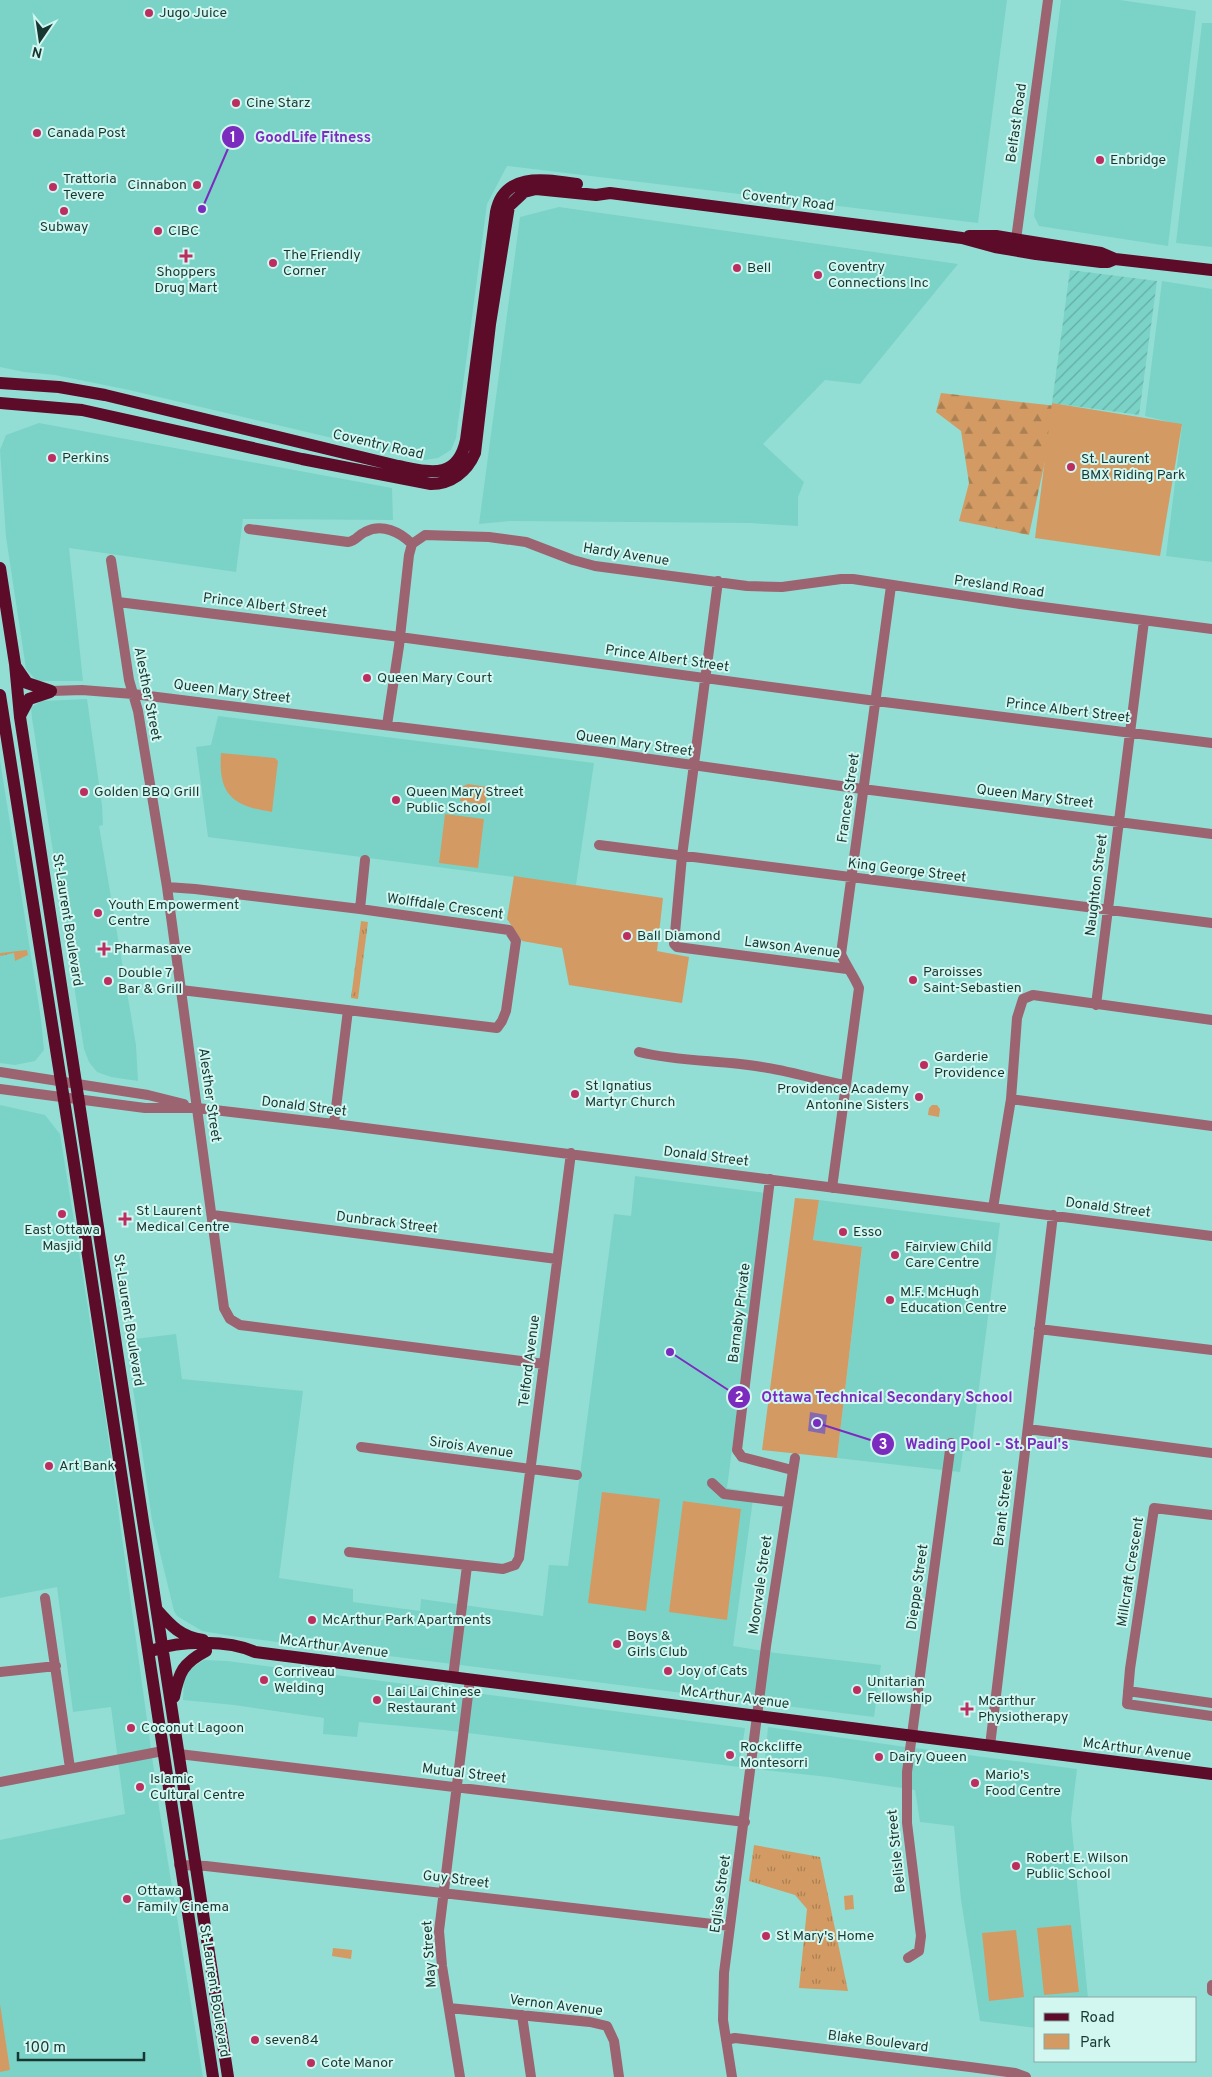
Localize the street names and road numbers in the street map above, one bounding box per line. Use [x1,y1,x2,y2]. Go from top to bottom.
street label: Belfast Road [1003,82,1031,164]
street label: Coventry Road [741,187,835,215]
street label: Coventry Road [331,426,425,464]
street label: Hardy Avenue [582,540,670,570]
street label: Presland Road [953,572,1045,602]
street label: Prince Albert Street [202,590,328,622]
street label: Prince Albert Street [604,642,730,676]
street label: Alesther Street [130,646,164,742]
street label: Queen Mary Street [172,676,292,708]
street label: Prince Albert Street [1005,695,1131,727]
street label: Queen Mary Street [574,727,694,761]
street label: Frances Street [834,752,864,844]
street label: Queen Mary Street [975,781,1095,813]
street label: Naughton Street [1082,833,1112,937]
street label: St-Laurent Boulevard [48,853,86,987]
street label: King George Street [847,855,967,887]
street label: Wolffdale Crescent [385,890,505,924]
street label: Lawson Avenue [743,934,841,962]
street label: Alesther Street [194,1047,224,1143]
street label: Donald Street [260,1093,348,1121]
street label: Donald Street [662,1143,750,1171]
street label: Donald Street [1064,1194,1152,1222]
street label: Dunbrack Street [335,1208,439,1238]
street label: St-Laurent Boulevard [109,1253,147,1387]
street label: Barnaby Private [725,1262,755,1364]
street label: Telford Avenue [516,1314,544,1408]
street label: Sirois Avenue [428,1434,514,1462]
street label: Brant Street [991,1469,1017,1547]
street label: Millcraft Crescent [1114,1516,1148,1628]
street label: Moorvale Street [746,1534,776,1636]
street label: Dieppe Street [904,1543,932,1631]
street label: McArthur Avenue [279,1632,389,1662]
street label: McArthur Avenue [680,1683,790,1713]
street label: McArthur Avenue [1082,1735,1192,1765]
street label: Mutual Street [421,1760,507,1788]
street label: Belisle Street [884,1809,910,1893]
street label: Eglise Street [707,1854,735,1934]
street label: Guy Street [422,1867,490,1893]
street label: May Street [419,1920,441,1988]
street label: St-Laurent Boulevard [195,1924,233,2058]
street label: Vernon Avenue [508,1992,604,2020]
street label: Blake Boulevard [827,2027,929,2057]

